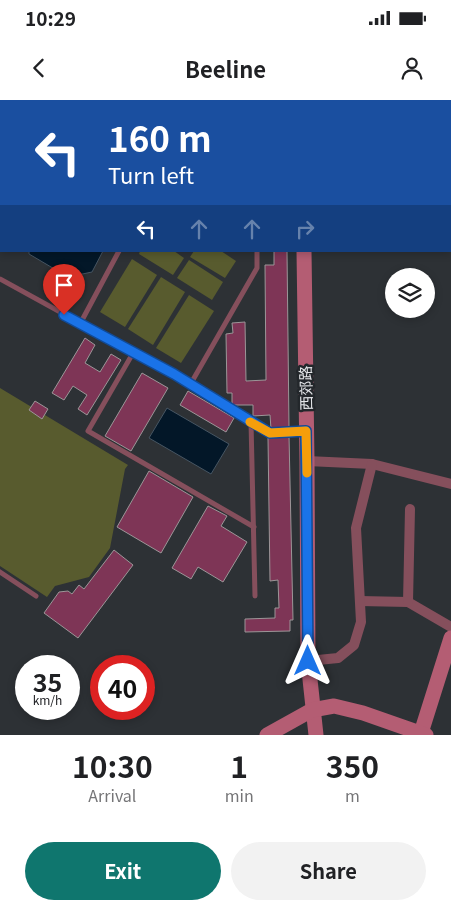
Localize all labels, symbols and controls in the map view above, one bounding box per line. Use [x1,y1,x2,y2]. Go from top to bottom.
text: 10:29 [25,4,76,31]
text: Beeline [185,52,266,84]
icon: back [25,54,53,82]
icon: person [398,54,426,82]
text: 160 m [108,111,212,162]
icon: left [25,120,90,185]
text: Turn left [108,158,194,190]
icon: left [132,215,160,243]
icon: ahead [185,215,213,243]
icon: ahead [238,215,266,243]
icon: right [291,215,319,243]
pin [43,264,85,315]
map controls [385,268,435,318]
button: layers [385,268,435,318]
icon: arrive [50,271,78,299]
street label: 西郊路 [294,365,316,411]
position arrow [281,634,333,686]
speed limit sign: 40 [90,655,155,720]
text: 35 [33,663,62,699]
text: km/h [33,691,62,708]
text: 10:30 [72,743,153,787]
text: 1 [230,743,248,787]
text: 350 [326,743,379,787]
text: Arrival [88,783,136,807]
text: min [225,783,254,807]
text: m [345,783,360,807]
button: Exit [25,842,221,900]
button: Share [231,842,426,900]

